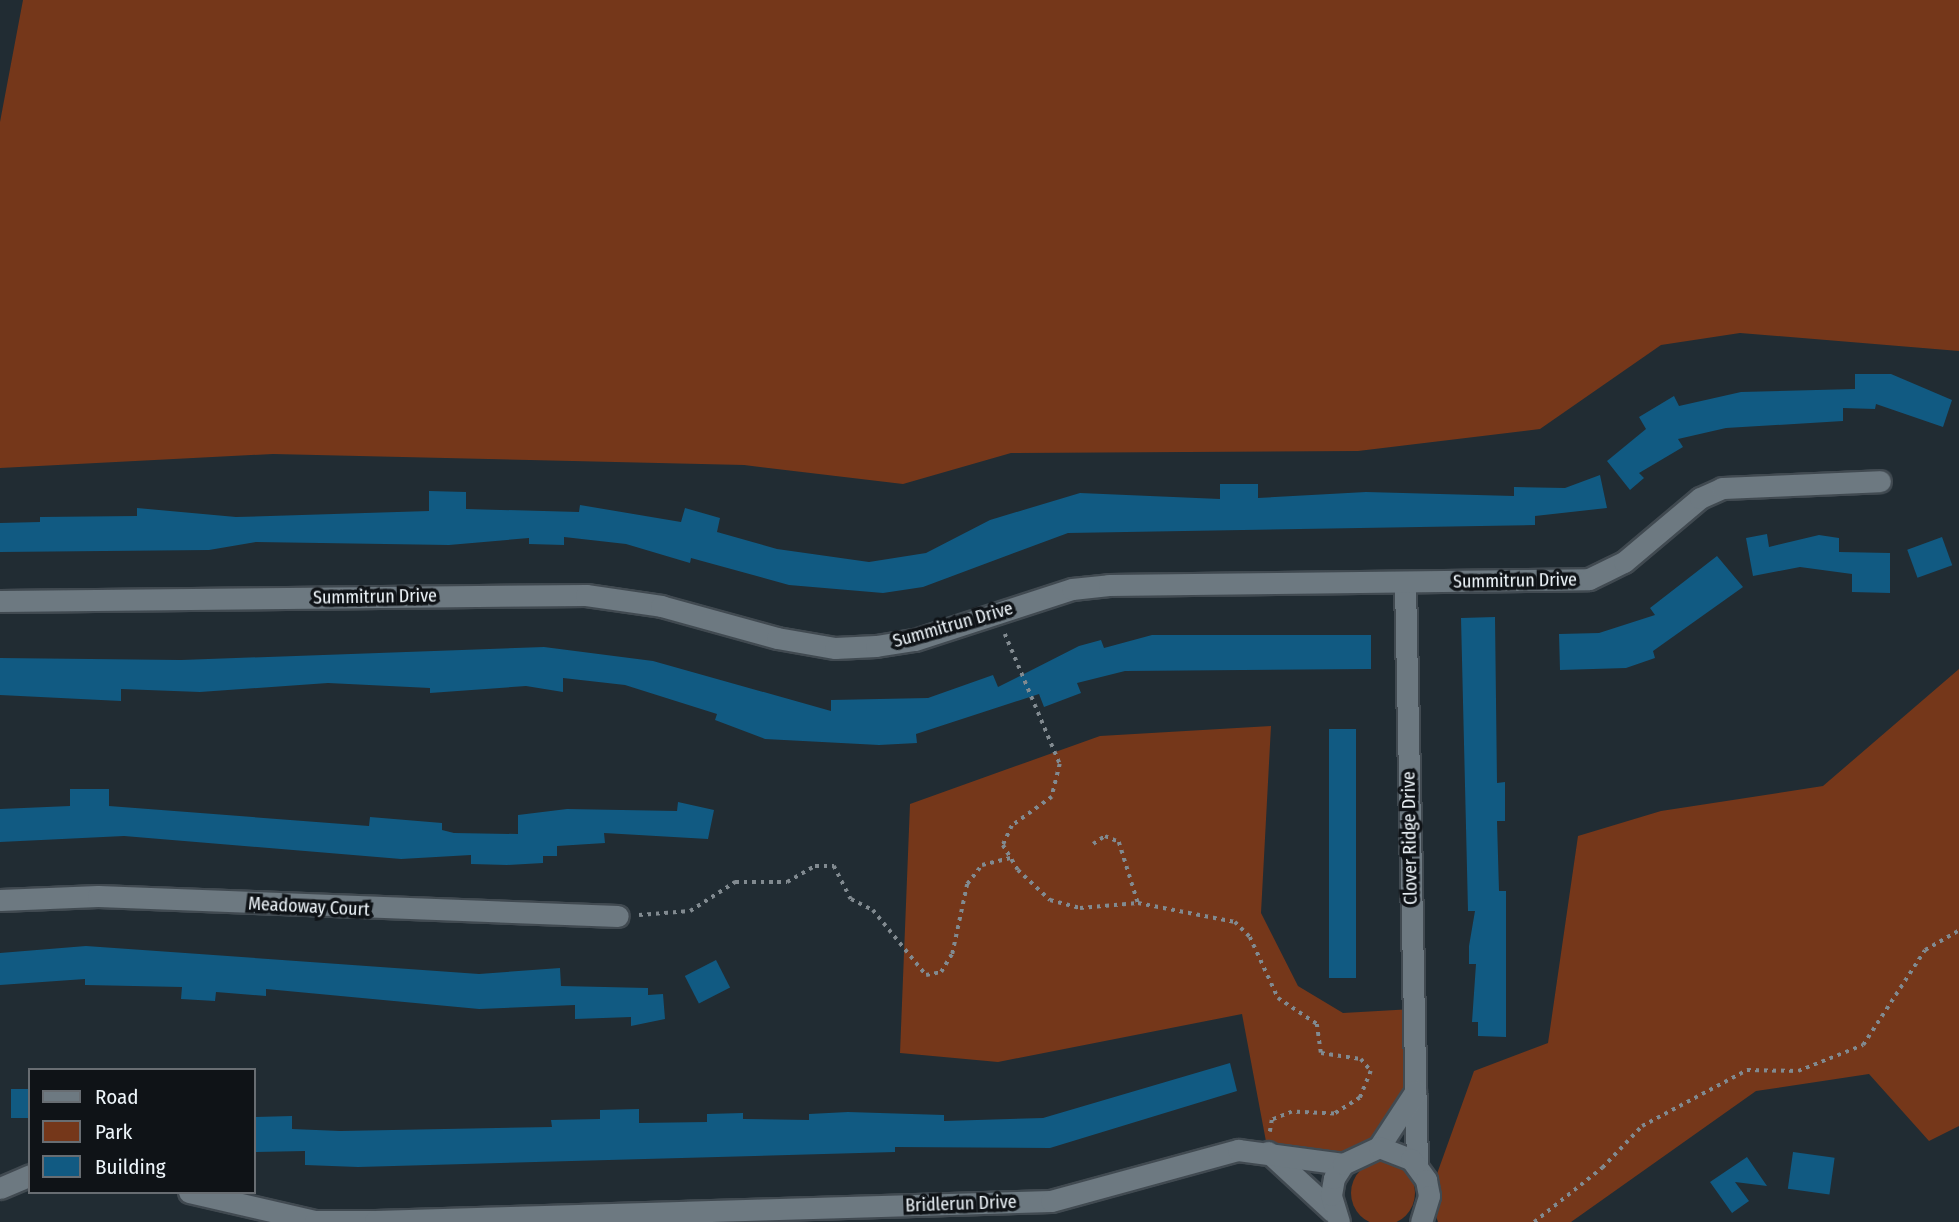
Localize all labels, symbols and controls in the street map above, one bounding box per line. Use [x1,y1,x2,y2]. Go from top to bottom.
street label: Summitrun Drive [1453,569,1577,593]
street label: Summitrun Drive [313,585,437,609]
street label: Summitrun Drive [890,598,1016,652]
street label: Clover Ridge Drive [1398,771,1422,905]
street label: Meadoway Court [248,893,370,921]
legend [28,1068,256,1194]
text: Road [95,1084,139,1110]
text: Park [95,1119,132,1145]
text: Building [95,1154,166,1180]
street label: Bridlerun Drive [905,1191,1017,1217]

